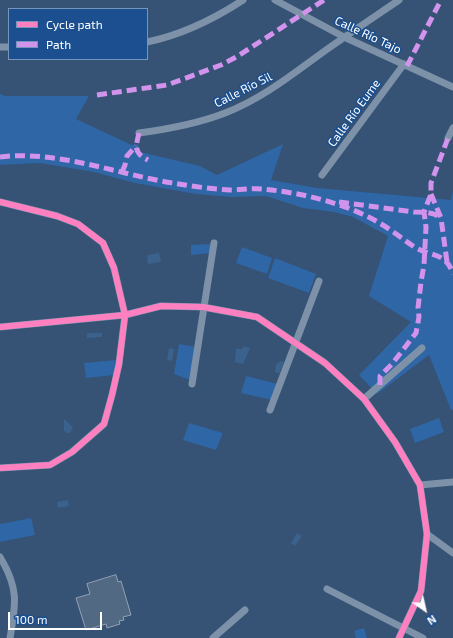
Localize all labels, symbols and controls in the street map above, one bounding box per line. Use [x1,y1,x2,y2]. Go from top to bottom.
legend [8,8,148,60]
street label: Calle Río Tajo [332,13,404,57]
text: Cycle path [46,17,103,31]
text: Path [46,37,71,51]
street label: Calle Río Sil [212,69,274,111]
street label: Calle Río Eume [325,76,383,150]
north arrow [405,590,445,630]
scale bar [10,604,104,630]
text: 100 m [15,612,47,626]
text: N [425,613,439,628]

